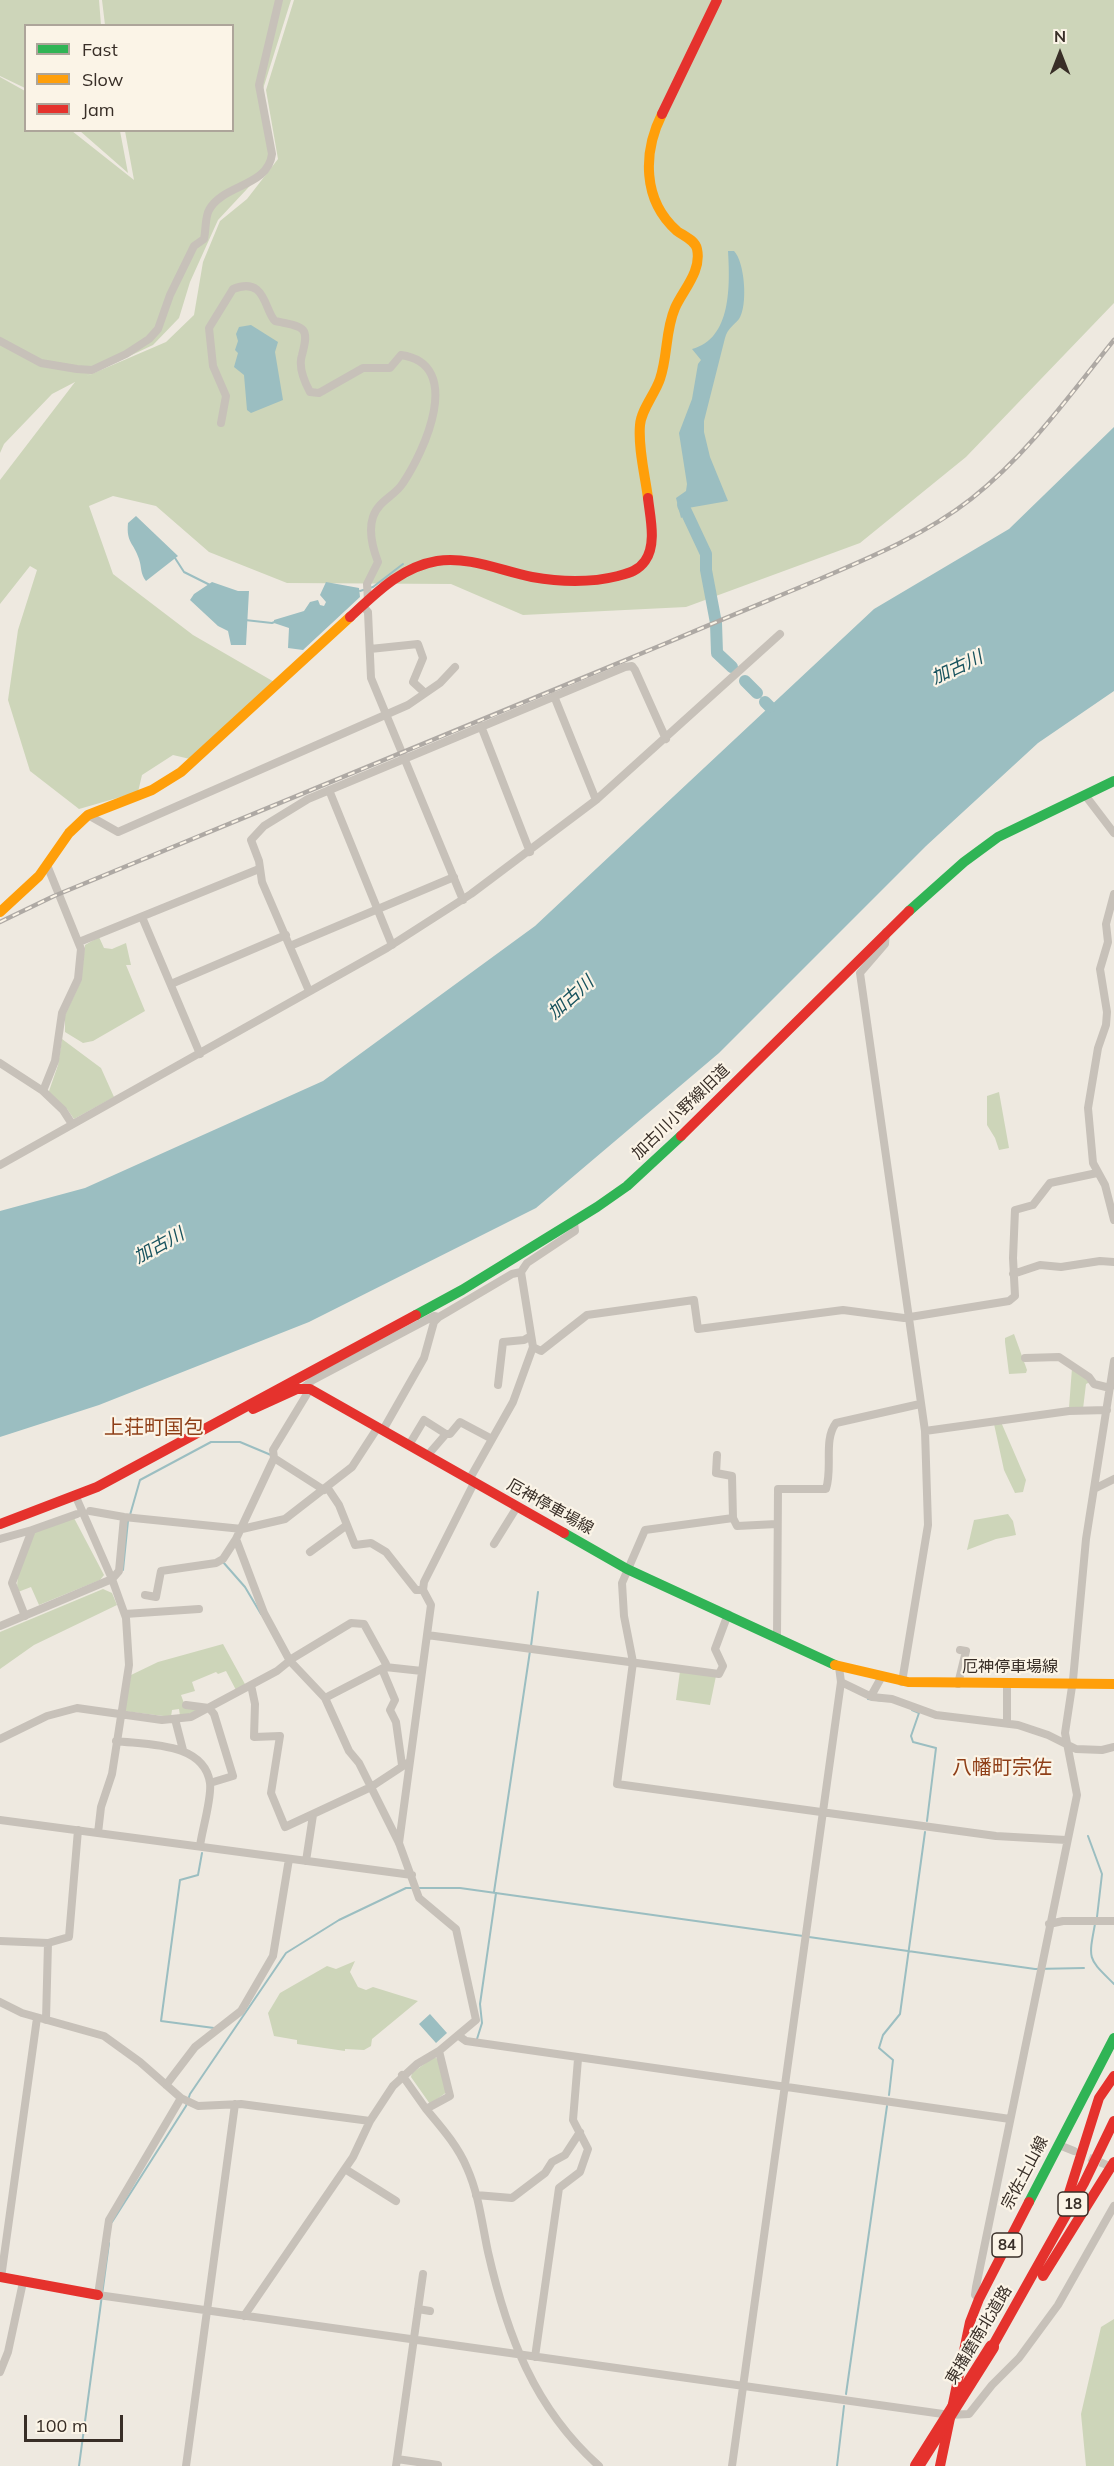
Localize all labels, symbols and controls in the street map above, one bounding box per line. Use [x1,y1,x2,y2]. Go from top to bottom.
legend [24,24,234,132]
north arrow [1030,24,1090,84]
text: N [1054,26,1066,46]
text: Fast [82,38,118,61]
text: Slow [82,68,123,91]
text: Jam [82,98,115,121]
water label: 加古川 [928,647,986,689]
water label: 加古川 [544,972,598,1024]
street label: 加古川小野線旧道 [628,1061,734,1163]
water label: 加古川 [130,1223,188,1269]
district label: 上荘町国包 [104,1416,204,1440]
street label: 厄神停車場線 [503,1475,597,1539]
street label: 厄神停車場線 [962,1657,1058,1677]
district label: 八幡町宗佐 [952,1756,1052,1780]
street label: 宗佐土山線 [998,2133,1052,2213]
road number: 18 [1058,2192,1088,2216]
road number: 84 [992,2233,1022,2257]
street label: 東播磨南北道路 [942,2282,1016,2388]
scale bar [27,2403,126,2441]
text: 100 m [35,2414,88,2437]

